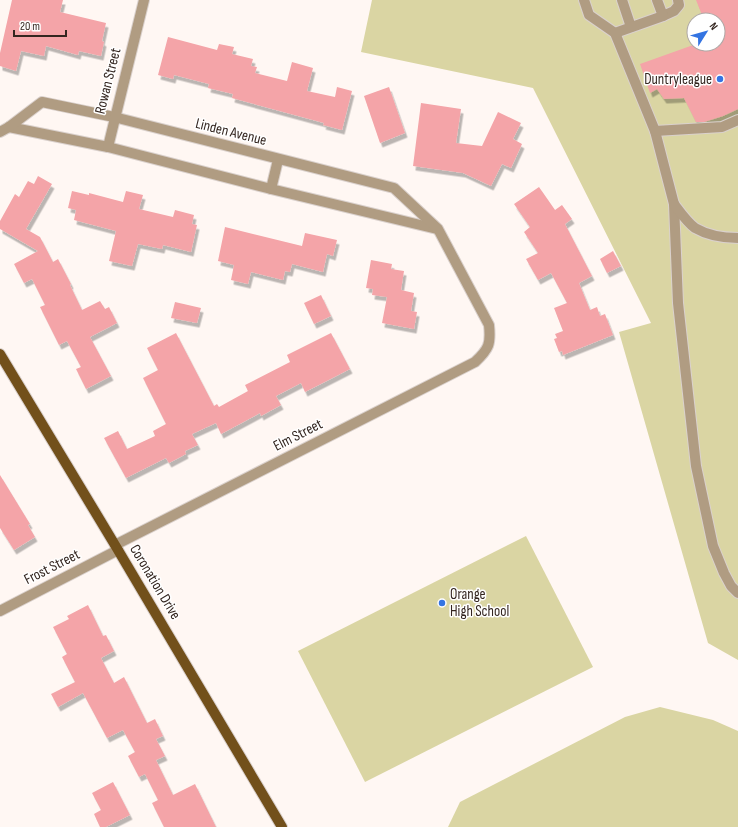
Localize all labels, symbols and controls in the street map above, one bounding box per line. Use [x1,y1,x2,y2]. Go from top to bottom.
scale bar [14,12,66,38]
north arrow [686,12,726,52]
text: 20 m [20,19,40,34]
text: N [707,20,721,33]
street label: Rowan Street [91,46,125,116]
place label: Duntryleague [644,70,712,89]
marker: Duntryleague [715,74,725,84]
street label: Linden Avenue [194,114,268,150]
street label: Elm Street [270,414,326,455]
street label: Coronation Drive [125,541,185,623]
street label: Frost Street [21,545,83,589]
place label: Orange High School [450,585,509,621]
marker: Orange High School [437,598,447,608]

